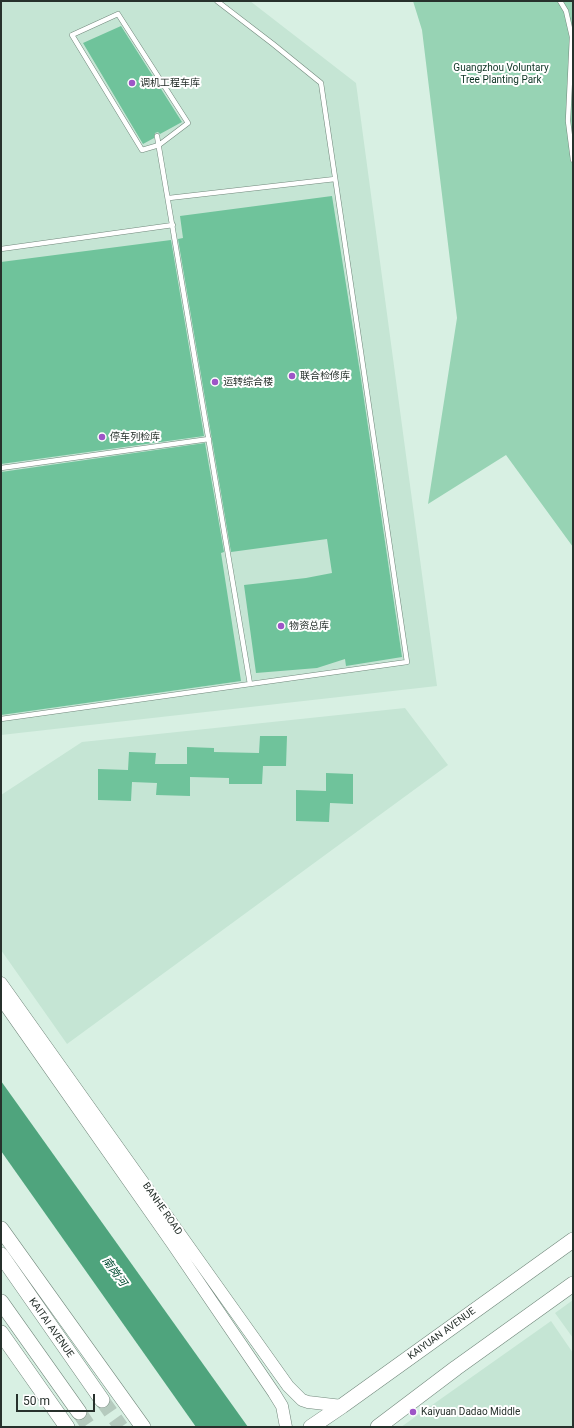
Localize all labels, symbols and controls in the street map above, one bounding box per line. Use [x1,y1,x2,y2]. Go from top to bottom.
park label: Guangzhou Voluntary Tree Planting Park [453,62,549,86]
place label: 调机工程车库 [140,77,200,89]
marker: 调机工程车库 [127,78,137,88]
place label: 联合检修库 [300,370,350,382]
marker: 联合检修库 [287,371,297,381]
place label: 运转综合楼 [223,376,273,388]
marker: 运转综合楼 [210,377,220,387]
place label: 停车列检库 [110,431,160,443]
marker: 停车列检库 [97,432,107,442]
place label: 物资总库 [289,620,329,632]
marker: 物资总库 [276,621,286,631]
street label: BANHE ROAD [140,1180,184,1238]
water label: 南岗河 [99,1255,129,1289]
street label: KAITAI AVENUE [26,1296,76,1360]
street label: KAIYUAN AVENUE [406,1305,478,1363]
scale bar [18,1386,97,1412]
text: 50 m [23,1394,50,1408]
place label: Kaiyuan Dadao Middle [421,1406,520,1418]
marker: Kaiyuan Dadao Middle [408,1407,418,1417]

